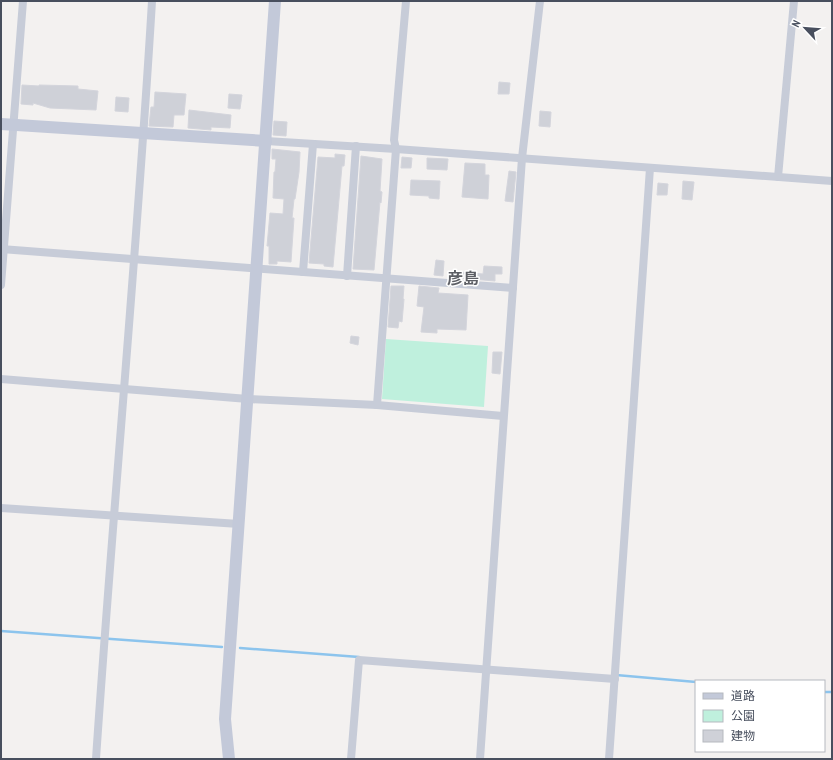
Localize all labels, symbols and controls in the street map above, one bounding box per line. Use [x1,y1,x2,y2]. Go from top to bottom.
north arrow [785,8,825,48]
text: N [788,18,804,29]
district label: 彦島 [447,268,479,288]
legend [695,680,825,752]
text: 道路 [731,688,755,703]
text: 公園 [731,708,755,723]
text: 建物 [731,728,755,743]

